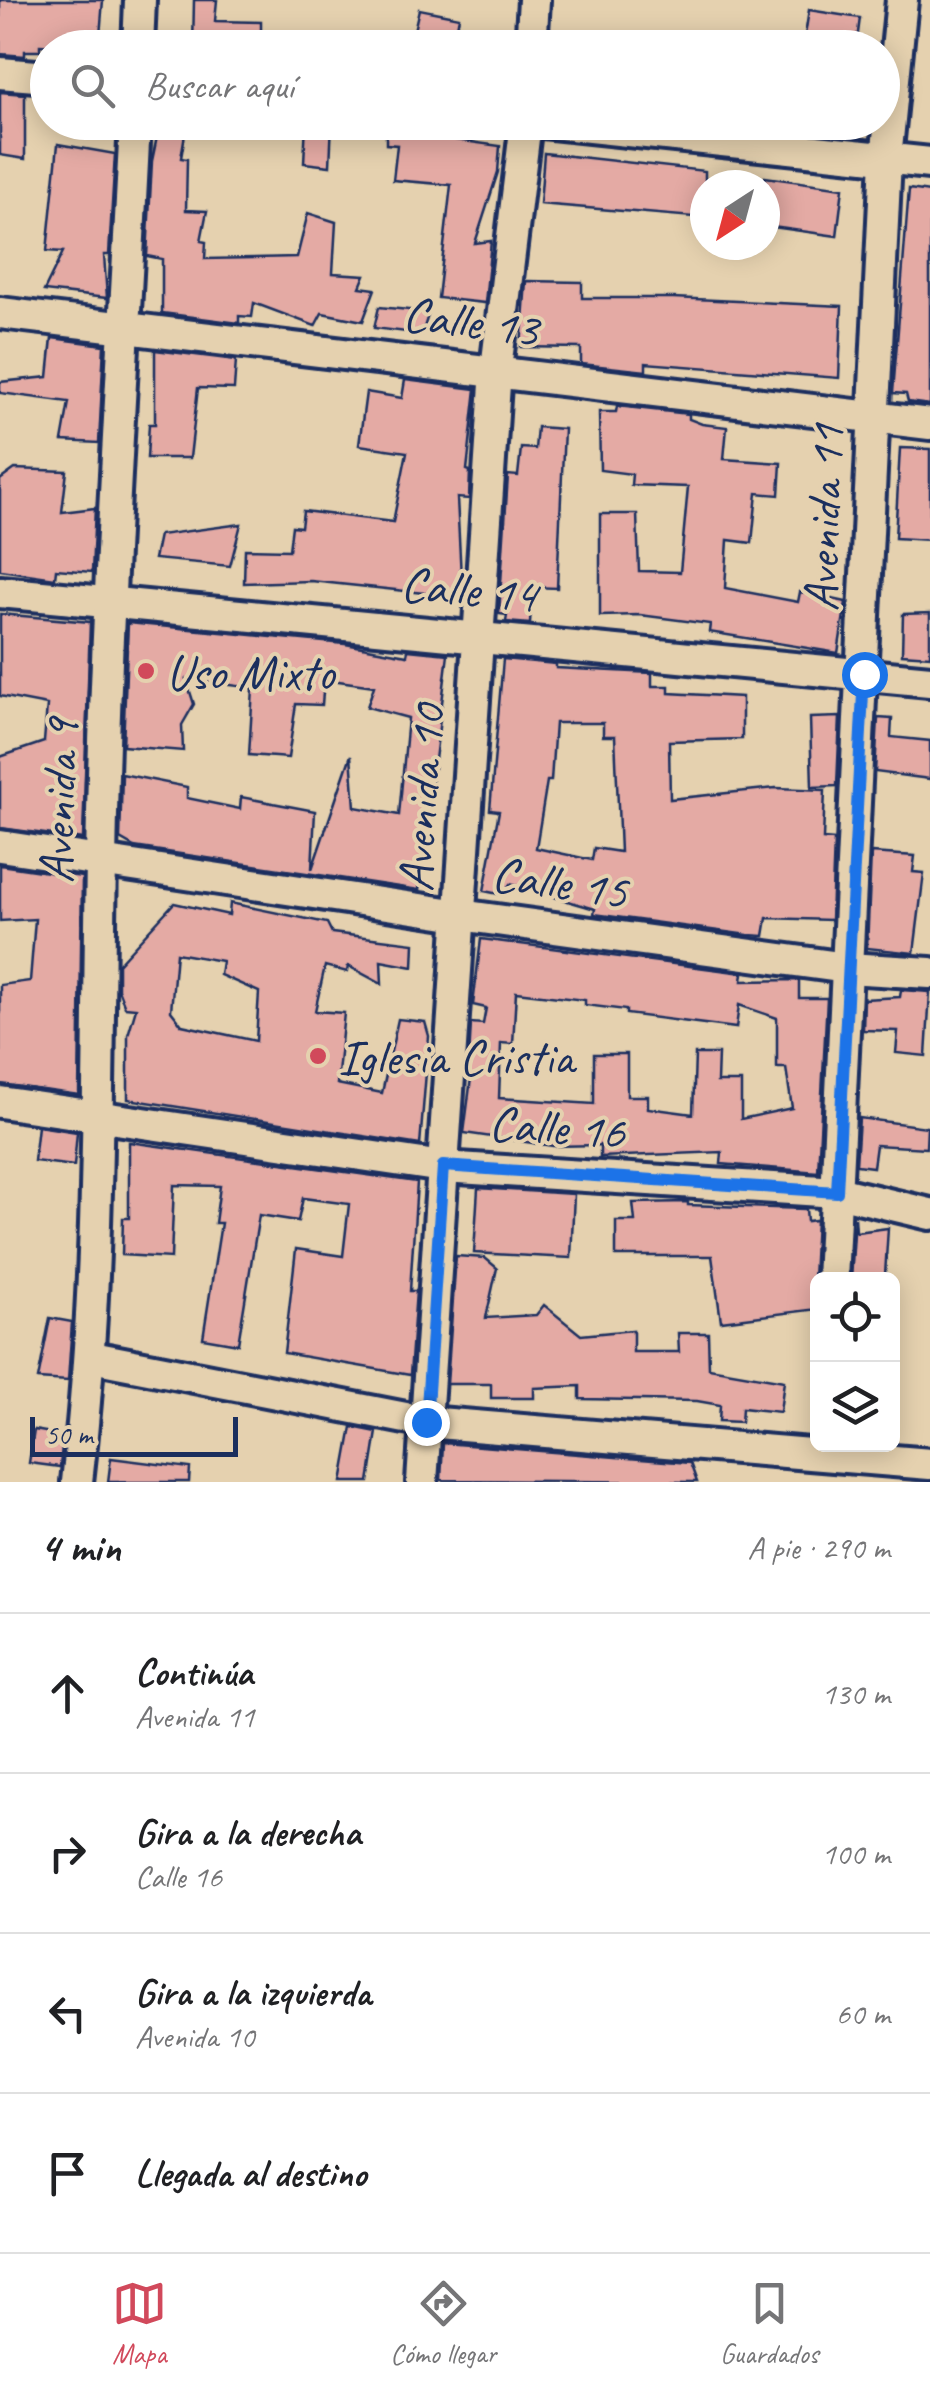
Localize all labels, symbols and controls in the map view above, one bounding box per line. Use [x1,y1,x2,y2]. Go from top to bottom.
search box [30,30,900,140]
icon: search [65,58,120,113]
text: Buscar aquí [145,62,294,109]
north arrow [690,170,780,260]
street label: Calle 13 [400,282,545,361]
street label: Avenida 11 [789,421,858,612]
street label: Calle 14 [399,552,544,627]
place label: Uso Mixto [166,641,336,704]
route start [842,652,888,698]
marker: Uso Mixto [135,660,157,682]
street label: Avenida 10 [384,699,460,893]
street label: Avenida 9 [24,714,93,884]
street label: Calle 15 [488,842,634,923]
place label: Iglesia Cristia [338,1026,578,1089]
marker: Iglesia Cristia [307,1045,329,1067]
street label: Calle 16 [487,1091,628,1164]
map controls [810,1272,900,1452]
button: locate [810,1272,900,1362]
button: layers [810,1362,900,1452]
route end [404,1400,450,1446]
scale bar [30,1412,238,1456]
text: 50 m [45,1417,93,1452]
text: 4 min [40,1521,120,1574]
text: A pie · 290 m [747,1527,890,1568]
text: Continúa [135,1649,253,1696]
icon: ahead [40,1666,95,1721]
text: 130 m [821,1673,890,1714]
text: Avenida 11 [135,1696,255,1737]
text: Gira a la derecha [135,1809,361,1856]
icon: right [40,1826,95,1881]
text: 100 m [821,1833,890,1874]
text: Calle 16 [135,1856,222,1897]
text: Gira a la izquierda [135,1969,371,2016]
icon: left [40,1986,95,2041]
text: 60 m [836,1993,890,2034]
text: Avenida 10 [135,2016,255,2057]
icon: arrive [40,2146,95,2201]
text: Llegada al destino [135,2150,366,2197]
tab: Mapa [112,2276,167,2371]
tab: Cómo llegar [390,2276,496,2371]
tab: Guardados [720,2276,818,2371]

